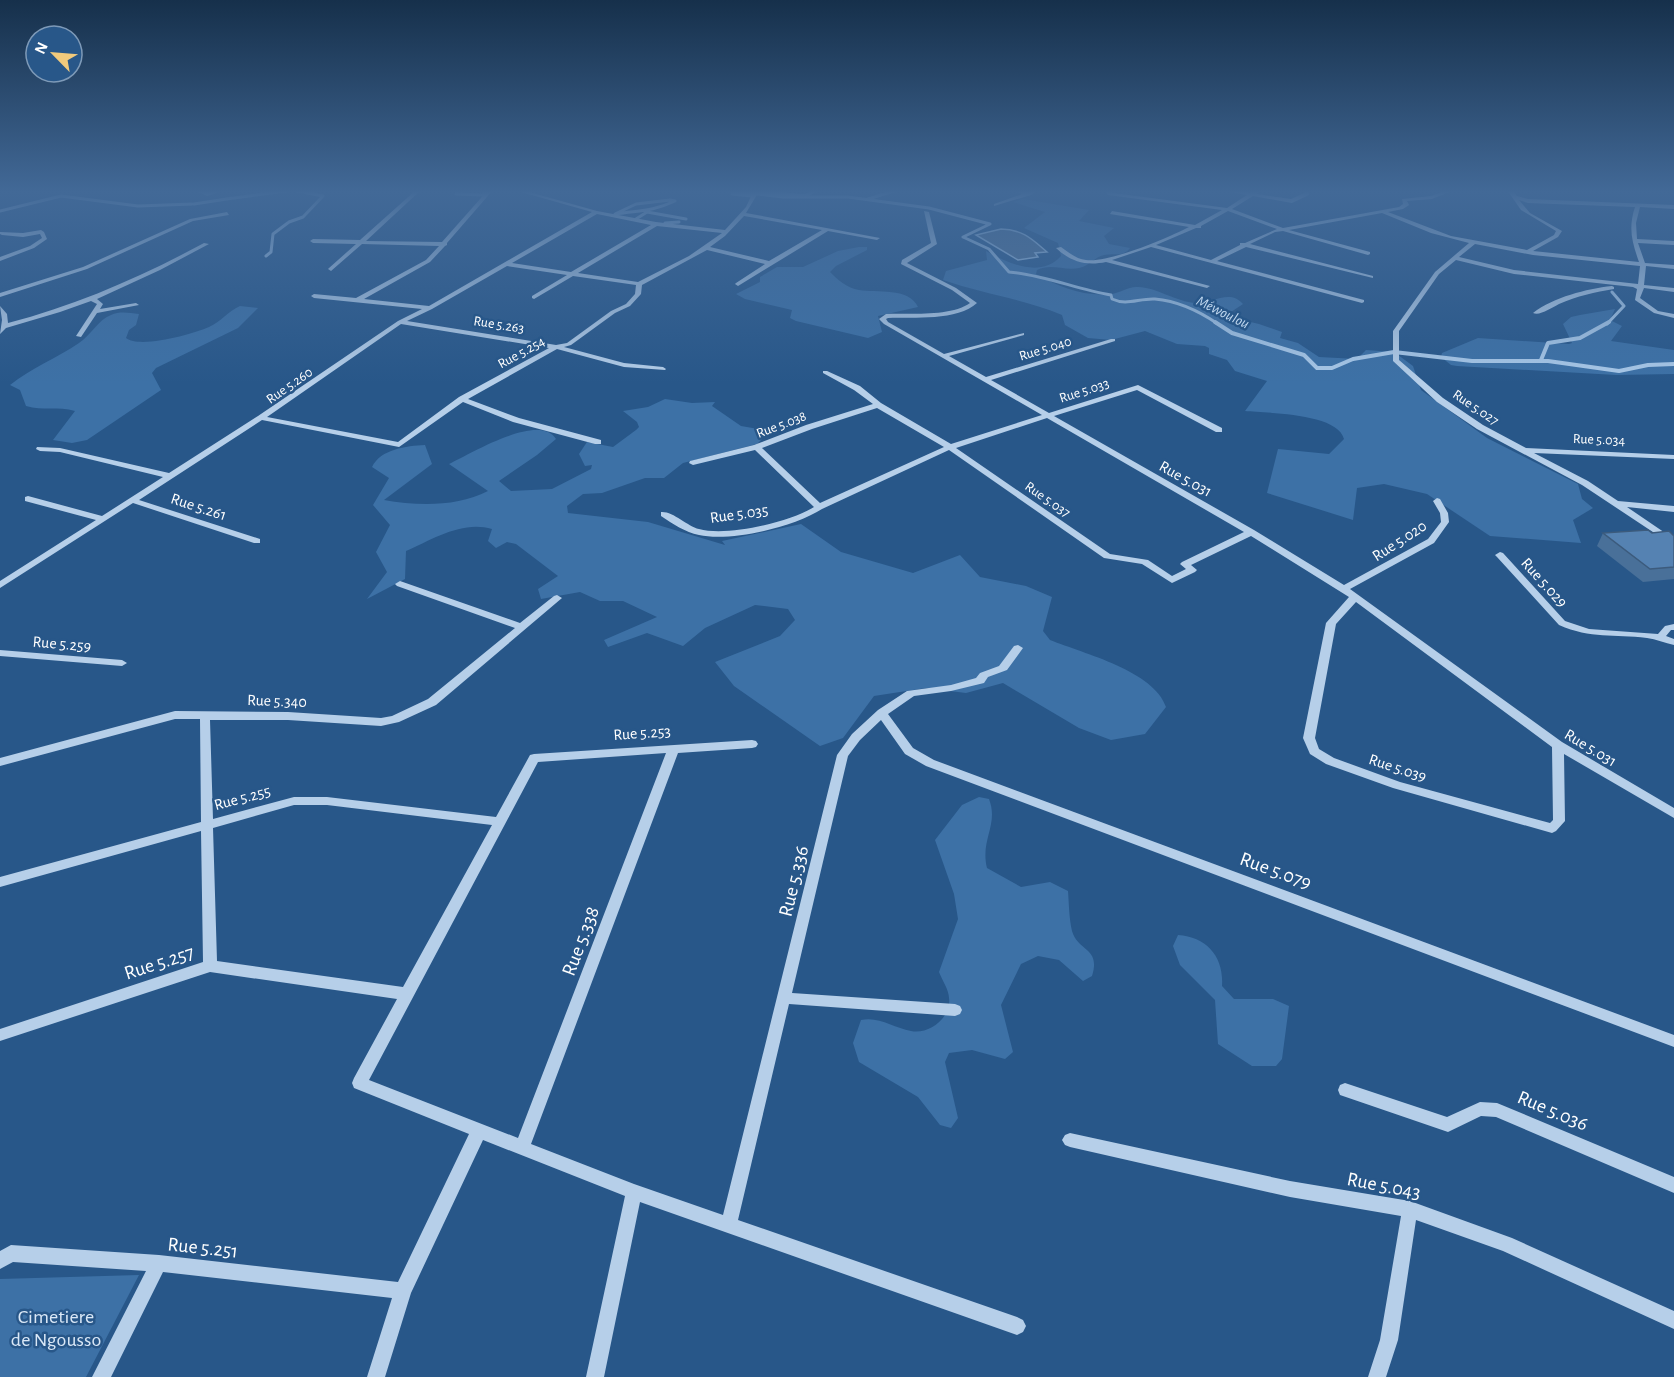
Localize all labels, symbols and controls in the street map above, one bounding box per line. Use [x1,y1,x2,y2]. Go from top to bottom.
north arrow [24,24,84,84]
text: N [32,40,51,57]
water label: Méwoulou [1194,293,1252,332]
street label: Rue 5.263 [472,314,525,336]
street label: Rue 5.254 [496,334,548,371]
street label: Rue 5.040 [1017,334,1073,364]
street label: Rue 5.260 [264,365,315,407]
street label: Rue 5.033 [1058,376,1111,406]
street label: Rue 5.027 [1450,387,1501,428]
street label: Rue 5.038 [754,409,808,441]
street label: Rue 5.034 [1573,432,1626,448]
street label: Rue 5.031 [1156,458,1215,500]
street label: Rue 5.037 [1022,479,1073,520]
street label: Rue 5.261 [169,490,228,523]
street label: Rue 5.035 [709,502,769,526]
street label: Rue 5.020 [1370,517,1430,564]
street label: Rue 5.029 [1518,555,1570,610]
street label: Rue 5.259 [32,633,92,655]
street label: Rue 5.340 [247,692,307,710]
street label: Rue 5.253 [613,723,671,743]
street label: Rue 5.031 [1562,726,1619,770]
street label: Rue 5.039 [1367,751,1429,785]
street label: Rue 5.255 [212,783,272,813]
street label: Rue 5.336 [776,844,812,919]
street label: Rue 5.079 [1237,849,1314,893]
street label: Rue 5.338 [559,904,603,979]
street label: Rue 5.257 [122,942,197,984]
street label: Rue 5.036 [1514,1087,1591,1135]
street label: Rue 5.043 [1345,1169,1422,1203]
street label: Rue 5.251 [167,1234,239,1262]
park label: Cimetiere de Ngousso [11,1307,101,1350]

